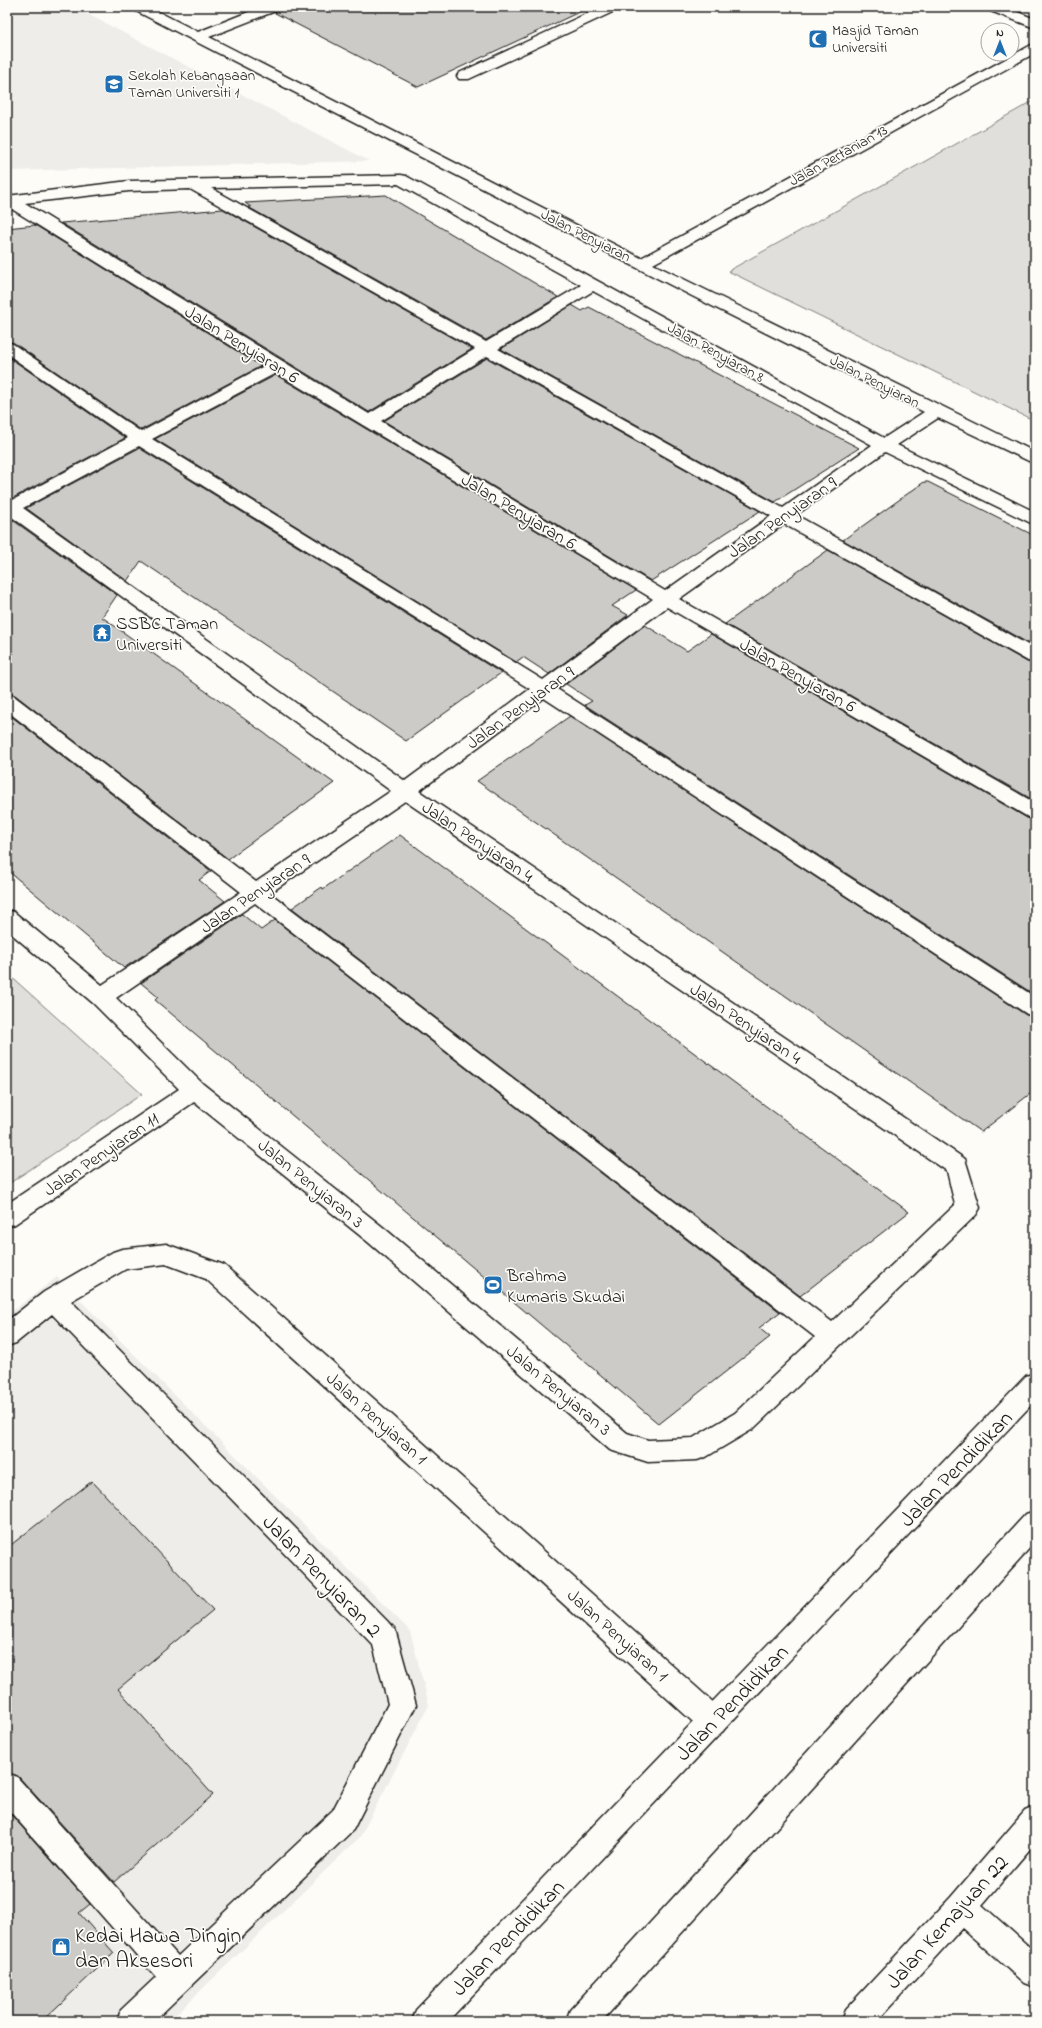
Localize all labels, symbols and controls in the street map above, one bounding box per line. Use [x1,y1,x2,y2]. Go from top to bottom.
place label: Masjid Taman Universiti [832,20,919,59]
north arrow [980,22,1020,62]
text: N [996,25,1004,41]
mosque icon: Masjid Taman Universiti [807,28,829,50]
place label: Sekolah Kebangsaan Taman Universiti 1 [128,65,255,104]
school or university icon: Sekolah Kebangsaan Taman Universiti 1 [103,73,125,95]
street label: Jalan Pertanian 13 [785,120,892,192]
street label: Jalan Penyiaran [536,204,634,269]
street label: Jalan Penyiaran 6 [179,300,303,391]
street label: Jalan Penyiaran 8 [663,317,768,390]
street label: Jalan Penyiaran [825,350,923,415]
street label: Jalan Penyiaran 6 [455,468,581,557]
street label: Jalan Penyiaran 9 [723,471,843,566]
place label: SSBC Taman Universiti [116,612,218,659]
temple icon: SSBC Taman Universiti [91,622,113,644]
street label: Jalan Penyiaran 6 [734,633,860,721]
street label: Jalan Penyiaran 9 [462,660,581,757]
street label: Jalan Penyiaran 4 [416,796,539,890]
street label: Jalan Penyiaran 9 [196,848,317,941]
street label: Jalan Penyiaran 4 [684,978,807,1072]
street label: Jalan Penyiaran 11 [39,1107,165,1204]
street label: Jalan Penyiaran 3 [251,1134,368,1236]
place label: Brahma Kumaris Skudai [506,1264,625,1311]
sports icon: Brahma Kumaris Skudai [482,1274,504,1296]
street label: Jalan Penyiaran 3 [500,1340,616,1443]
street label: Jalan Penyiaran 1 [319,1367,432,1472]
street label: Jalan Pendidikan [893,1404,1021,1536]
street label: Jalan Penyiaran 2 [253,1508,388,1647]
street label: Jalan Penyiaran 1 [560,1584,673,1689]
street label: Jalan Pendidikan [669,1638,797,1770]
street label: Jalan Kemajuan 22 [879,1849,1017,1997]
street label: Jalan Pendidikan [445,1873,573,2005]
place label: Kedai Hawa Dingin dan Aksesori [75,1921,241,1978]
shop icon: Kedai Hawa Dingin dan Aksesori [50,1936,72,1958]

